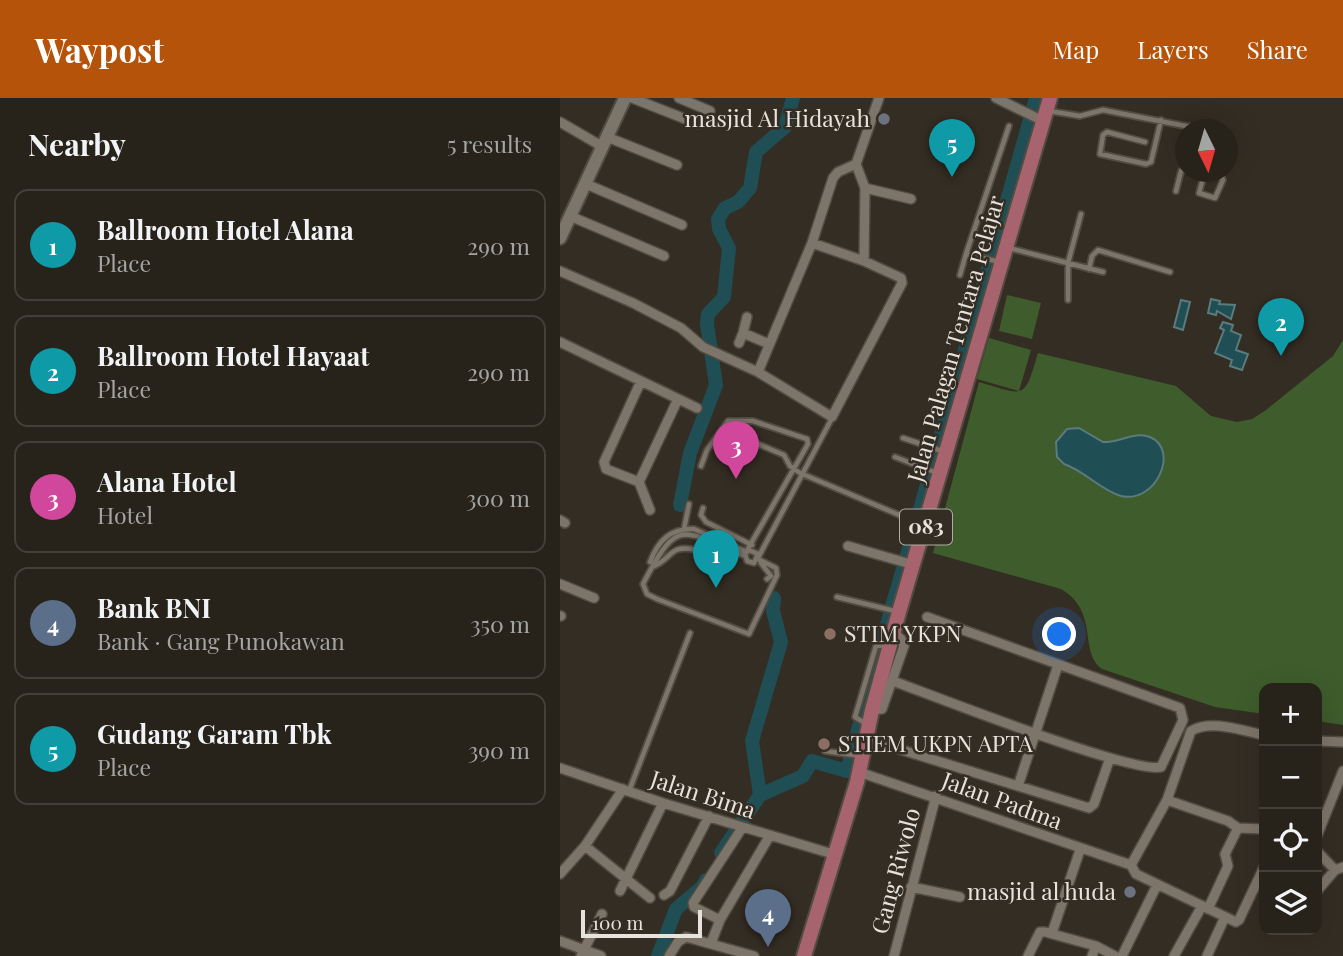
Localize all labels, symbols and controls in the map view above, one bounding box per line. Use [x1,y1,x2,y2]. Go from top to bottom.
text: Waypost [35,27,164,71]
text: Map [1053,33,1099,65]
text: Layers [1137,33,1209,65]
text: Share [1247,33,1308,65]
place label: masjid Al Hidayah [685,102,870,133]
marker: masjid Al Hidayah [876,111,892,127]
pin: 5 [929,119,975,177]
north arrow [1175,119,1238,182]
text: Nearby [28,124,126,164]
text: 5 results [447,128,532,159]
street label: Jalan Palagan Tentara Pelajar [898,192,1010,487]
text: Ballroom Hotel Alana [97,212,354,247]
text: 1 [49,230,57,261]
text: 290 m [467,230,530,261]
text: Place [97,247,151,278]
pin: 2 [1258,298,1304,356]
text: Ballroom Hotel Hayaat [97,338,369,373]
text: 2 [47,356,59,387]
text: 290 m [467,356,530,387]
text: Place [97,373,151,404]
pin: 3 [713,421,759,479]
text: Alana Hotel [97,464,237,499]
text: 3 [47,482,59,513]
text: 300 m [466,482,530,513]
text: Hotel [97,499,153,530]
road number: 083 [900,510,952,544]
pin: 1 [693,530,739,588]
text: Bank BNI [97,590,211,625]
text: 4 [47,608,59,639]
text: 350 m [470,608,530,639]
place label: STIM YKPN [844,617,962,648]
your location [1042,617,1076,651]
text: Bank · Gang Punokawan [97,625,345,656]
marker: STIM YKPN [822,626,838,642]
map controls [1259,683,1322,935]
button: + [1259,683,1322,746]
text: Gudang Garam Tbk [97,716,332,751]
place label: STIEM UKPN APTA [838,727,1033,758]
text: 5 [48,734,58,765]
text: 390 m [468,734,530,765]
marker: STIEM UKPN APTA [816,736,832,752]
button: − [1259,746,1322,809]
text: Place [97,751,151,782]
street label: Jalan Bima [646,762,760,825]
street label: Jalan Padma [937,763,1067,836]
street label: Gang Riwolo [863,804,926,937]
button: locate [1259,809,1322,872]
button: layers [1259,872,1322,935]
place label: masjid al huda [967,875,1117,906]
marker: masjid al huda [1122,884,1138,900]
pin: 4 [745,889,791,947]
scale bar [581,907,702,939]
text: 100 m [592,909,643,935]

